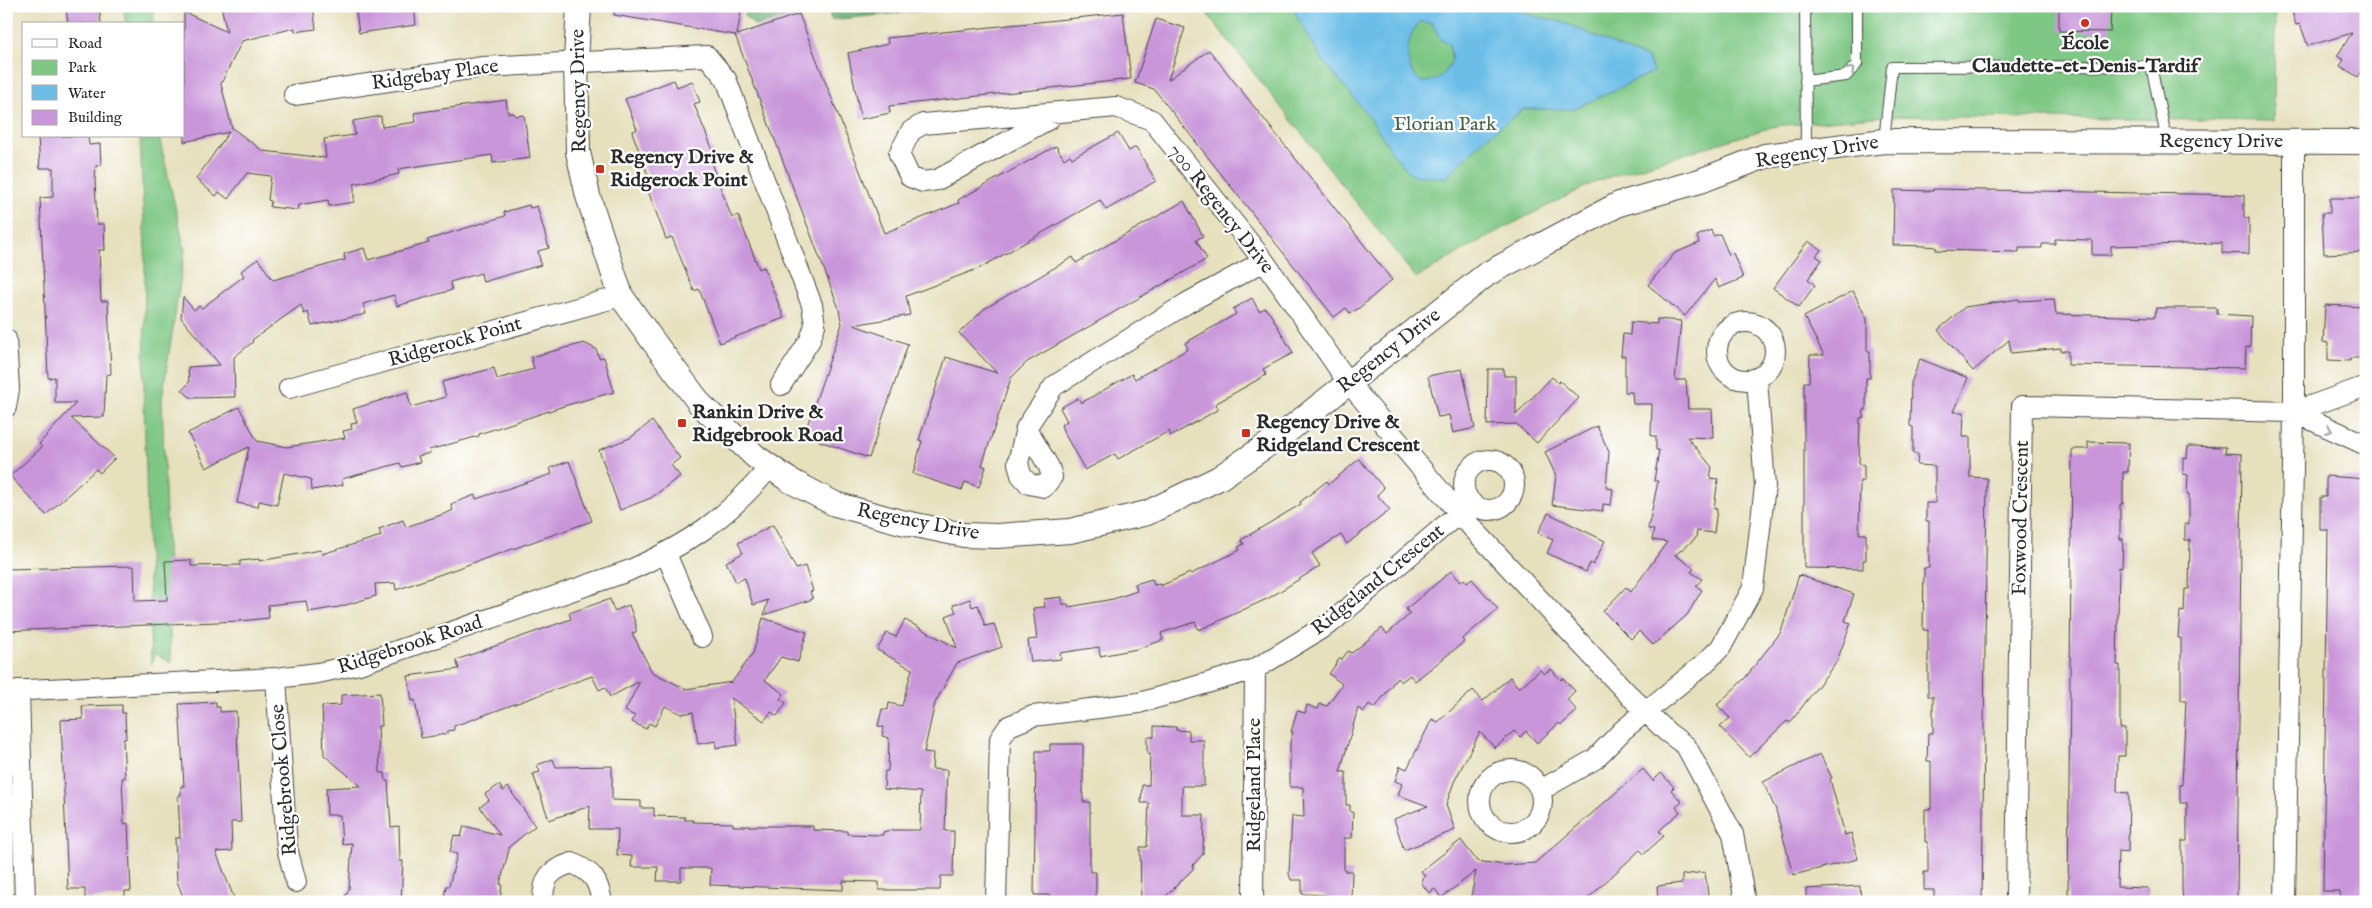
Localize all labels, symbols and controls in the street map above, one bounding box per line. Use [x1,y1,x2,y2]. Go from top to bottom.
marker: École Claudette-et-Denis-Tardif [2079,17,2091,29]
legend [22,22,185,138]
street label: Regency Drive [565,29,593,153]
place label: École Claudette-et-Denis-Tardif [1972,31,2202,79]
text: Road [68,34,103,53]
street label: Ridgebay Place [370,54,500,96]
text: Park [68,58,98,77]
one-way arrow [1845,67,1854,76]
text: Water [68,84,106,103]
text: Building [68,108,123,127]
park label: Florian Park [1393,112,1497,137]
street label: Regency Drive [2159,129,2283,154]
street label: Regency Drive [1754,130,1880,174]
street label: 700 Regency Drive [1163,139,1279,279]
place label: Regency Drive & Ridgerock Point [610,145,754,193]
marker: Regency Drive & Ridgerock Point [594,163,606,175]
street label: Regency Drive [1332,303,1446,399]
street label: Ridgerock Point [385,311,525,373]
place label: Rankin Drive & Ridgebrook Road [692,400,844,448]
place label: Regency Drive & Ridgeland Crescent [1256,410,1420,458]
marker: Rankin Drive & Ridgebrook Road [676,417,688,429]
one-way arrow [2324,423,2333,434]
marker: Regency Drive & Ridgeland Crescent [1240,427,1252,439]
street label: Foxwood Crescent [2007,440,2035,596]
street label: Regency Drive [855,498,981,546]
street label: Ridgeland Crescent [1306,519,1450,641]
street label: Ridgebrook Road [334,610,486,680]
street label: Ridgebrook Close [265,703,303,857]
street label: Ridgeland Place [1242,718,1267,852]

